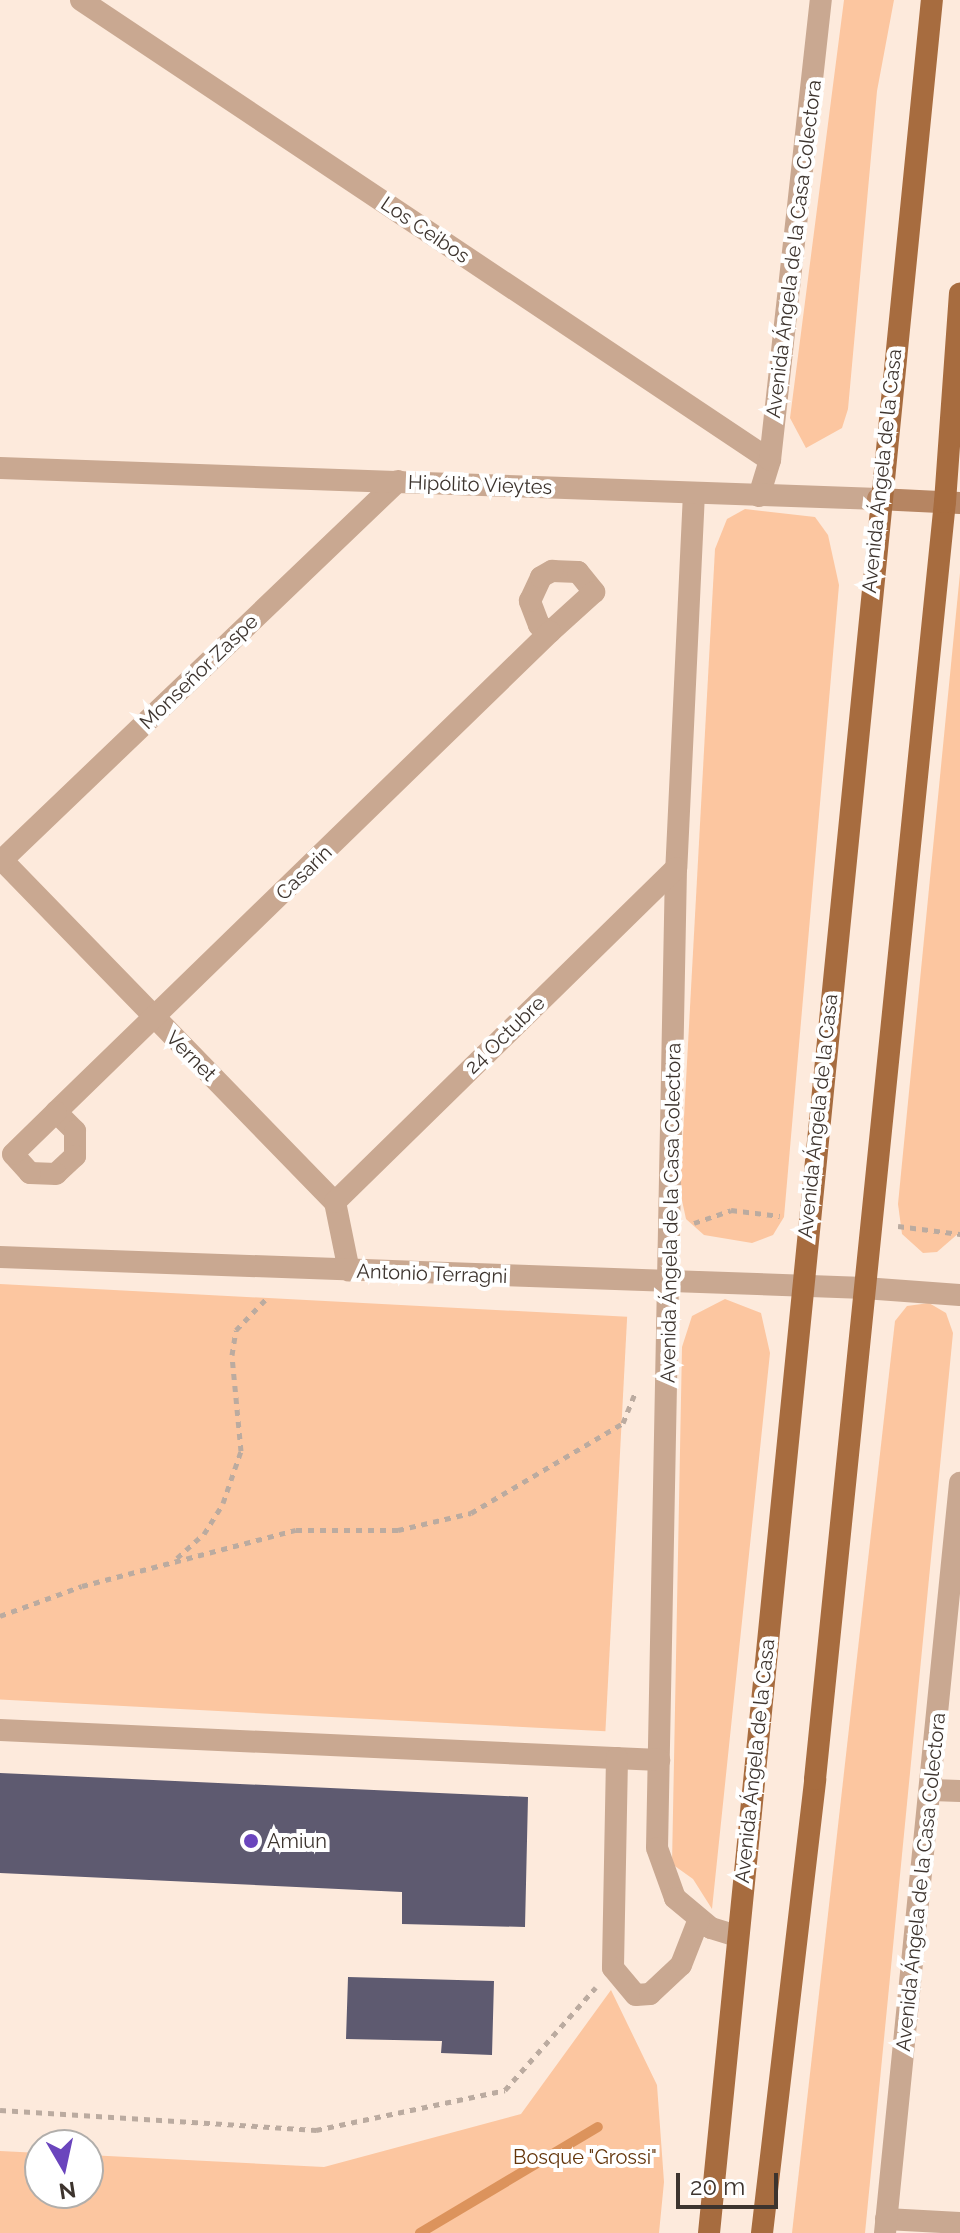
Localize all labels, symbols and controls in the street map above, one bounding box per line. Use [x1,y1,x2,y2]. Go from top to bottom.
street label: Avenida Ángela de la Casa Colectora [761,78,827,420]
street label: Los Ceibos [376,192,474,268]
street label: Avenida Ángela de la Casa [857,347,907,595]
street label: Hipólito Vieytes [407,470,553,500]
street label: Monseñor Zaspe [135,609,263,735]
street label: Casarin [271,841,337,905]
street label: 24 Octubre [460,991,550,1079]
street label: Avenida Ángela de la Casa [793,992,843,1240]
street label: Vernet [161,1026,221,1086]
street label: Avenida Ángela de la Casa Colectora [656,1042,686,1384]
street label: Antonio Terragni [356,1259,508,1289]
street label: Avenida Ángela de la Casa [730,1637,780,1885]
street label: Avenida Ángela de la Casa Colectora [891,1711,951,2053]
place label: Amiun [267,1829,327,1853]
marker: Amiun [242,1832,260,1850]
north arrow [24,2129,104,2209]
park label: Bosque "Grossi" [513,2145,657,2169]
scale bar [680,2157,782,2207]
text: 20 m [690,2172,745,2201]
text: N [57,2177,78,2205]

